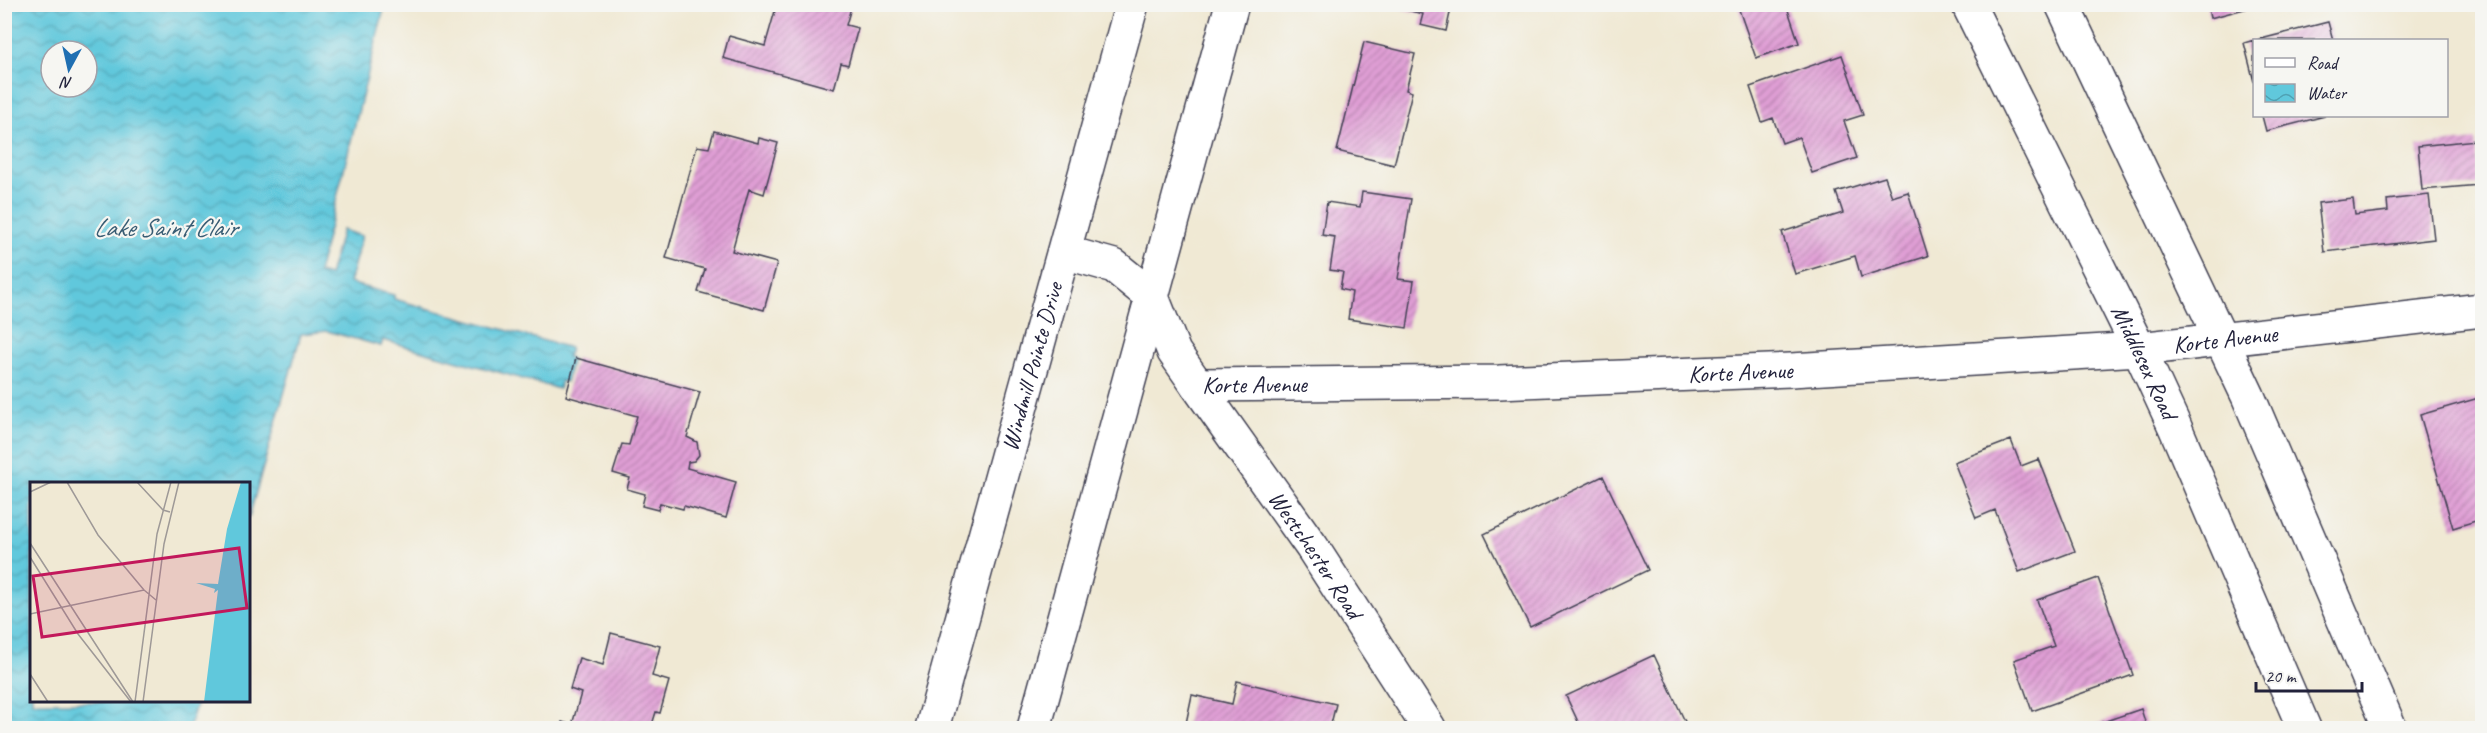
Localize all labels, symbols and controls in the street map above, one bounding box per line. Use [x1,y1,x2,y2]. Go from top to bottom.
north arrow [39,39,99,99]
legend [2253,39,2448,117]
text: Road [2307,52,2340,74]
text: N [58,72,73,93]
text: Water [2307,82,2348,104]
water label: Lake Saint Clair [93,211,240,244]
street label: Windmill Pointe Drive [994,277,1070,454]
street label: Middlesex Road [2104,300,2186,427]
street label: Korte Avenue [2171,318,2281,360]
street label: Korte Avenue [1688,355,1795,389]
street label: Korte Avenue [1202,369,1309,400]
inset map [30,482,250,703]
street label: Westchester Road [1262,485,1371,627]
scale bar [2256,655,2362,693]
text: 20 m [2265,665,2298,687]

